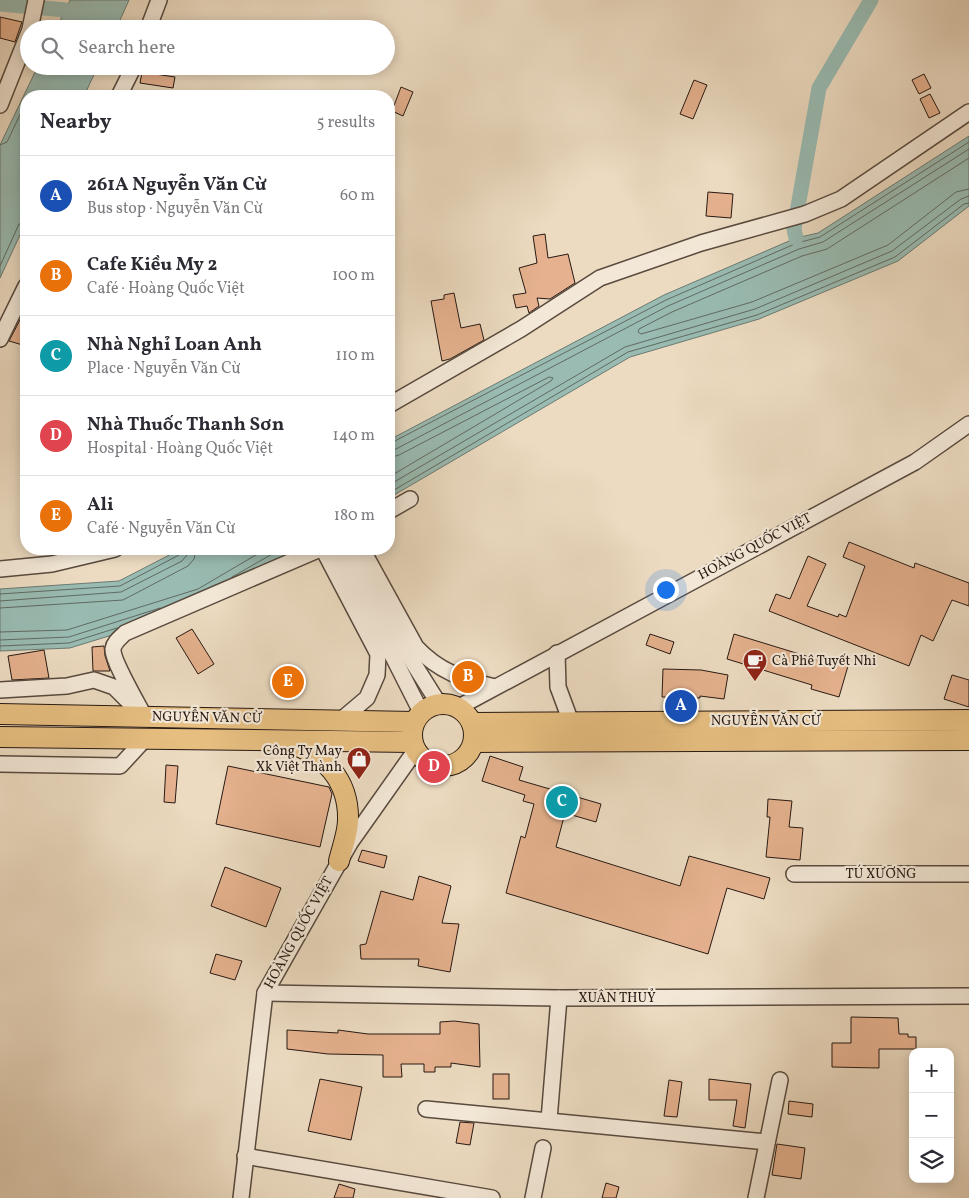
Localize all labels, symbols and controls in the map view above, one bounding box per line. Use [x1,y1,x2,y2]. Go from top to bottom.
search box [20,20,395,75]
icon: search [38,34,66,62]
text: Search here [78,35,175,61]
text: Nearby [40,108,111,137]
text: 5 results [317,112,375,134]
text: 261A Nguyễn Văn Cừ [87,172,267,198]
text: A [50,185,62,207]
text: 60 m [340,185,375,207]
text: Bus stop · Nguyễn Văn Cừ [87,198,263,220]
text: Cafe Kiều My 2 [87,252,217,278]
text: B [51,265,61,287]
text: 100 m [332,265,375,287]
text: Café · Hoàng Quốc Việt [87,278,245,300]
text: Nhà Nghỉ Loan Anh [87,332,262,358]
text: C [51,345,61,367]
text: 110 m [336,345,375,367]
text: Place · Nguyễn Văn Cừ [87,358,241,380]
text: Nhà Thuốc Thanh Sơn [87,412,284,438]
text: D [50,425,62,447]
text: 140 m [333,425,375,447]
text: Hospital · Hoàng Quốc Việt [87,438,273,460]
text: Ali [87,492,114,518]
text: E [51,505,61,527]
text: 180 m [334,505,375,527]
street label: HOÀNG QUỐC VIỆT [694,507,815,585]
text: Café · Nguyễn Văn Cừ [87,518,236,540]
your location [653,577,679,603]
cafe icon: Cà Phê Tuyết Nhi [742,648,768,682]
place label: Cà Phê Tuyết Nhi [772,652,876,671]
pin: B [452,658,484,696]
pin: E [272,663,304,701]
pin: A [665,687,697,725]
street label: NGUYỄN VĂN CỪ [152,706,263,728]
street label: NGUYỄN VĂN CỪ [711,710,822,731]
place label: Công Ty May Xk Việt Thành [256,742,342,777]
shop icon: Công Ty May Xk Việt Thành [346,746,372,780]
pin: D [418,748,450,786]
pin: C [546,783,578,821]
street label: TÚ XƯƠNG [846,864,916,884]
street label: HOÀNG QUỐC VIỆT [258,872,338,993]
street label: XUÂN THUỶ [578,988,656,1008]
map controls [909,1048,954,1183]
button: + [909,1048,954,1093]
button: − [909,1093,954,1138]
button: layers [909,1138,954,1183]

